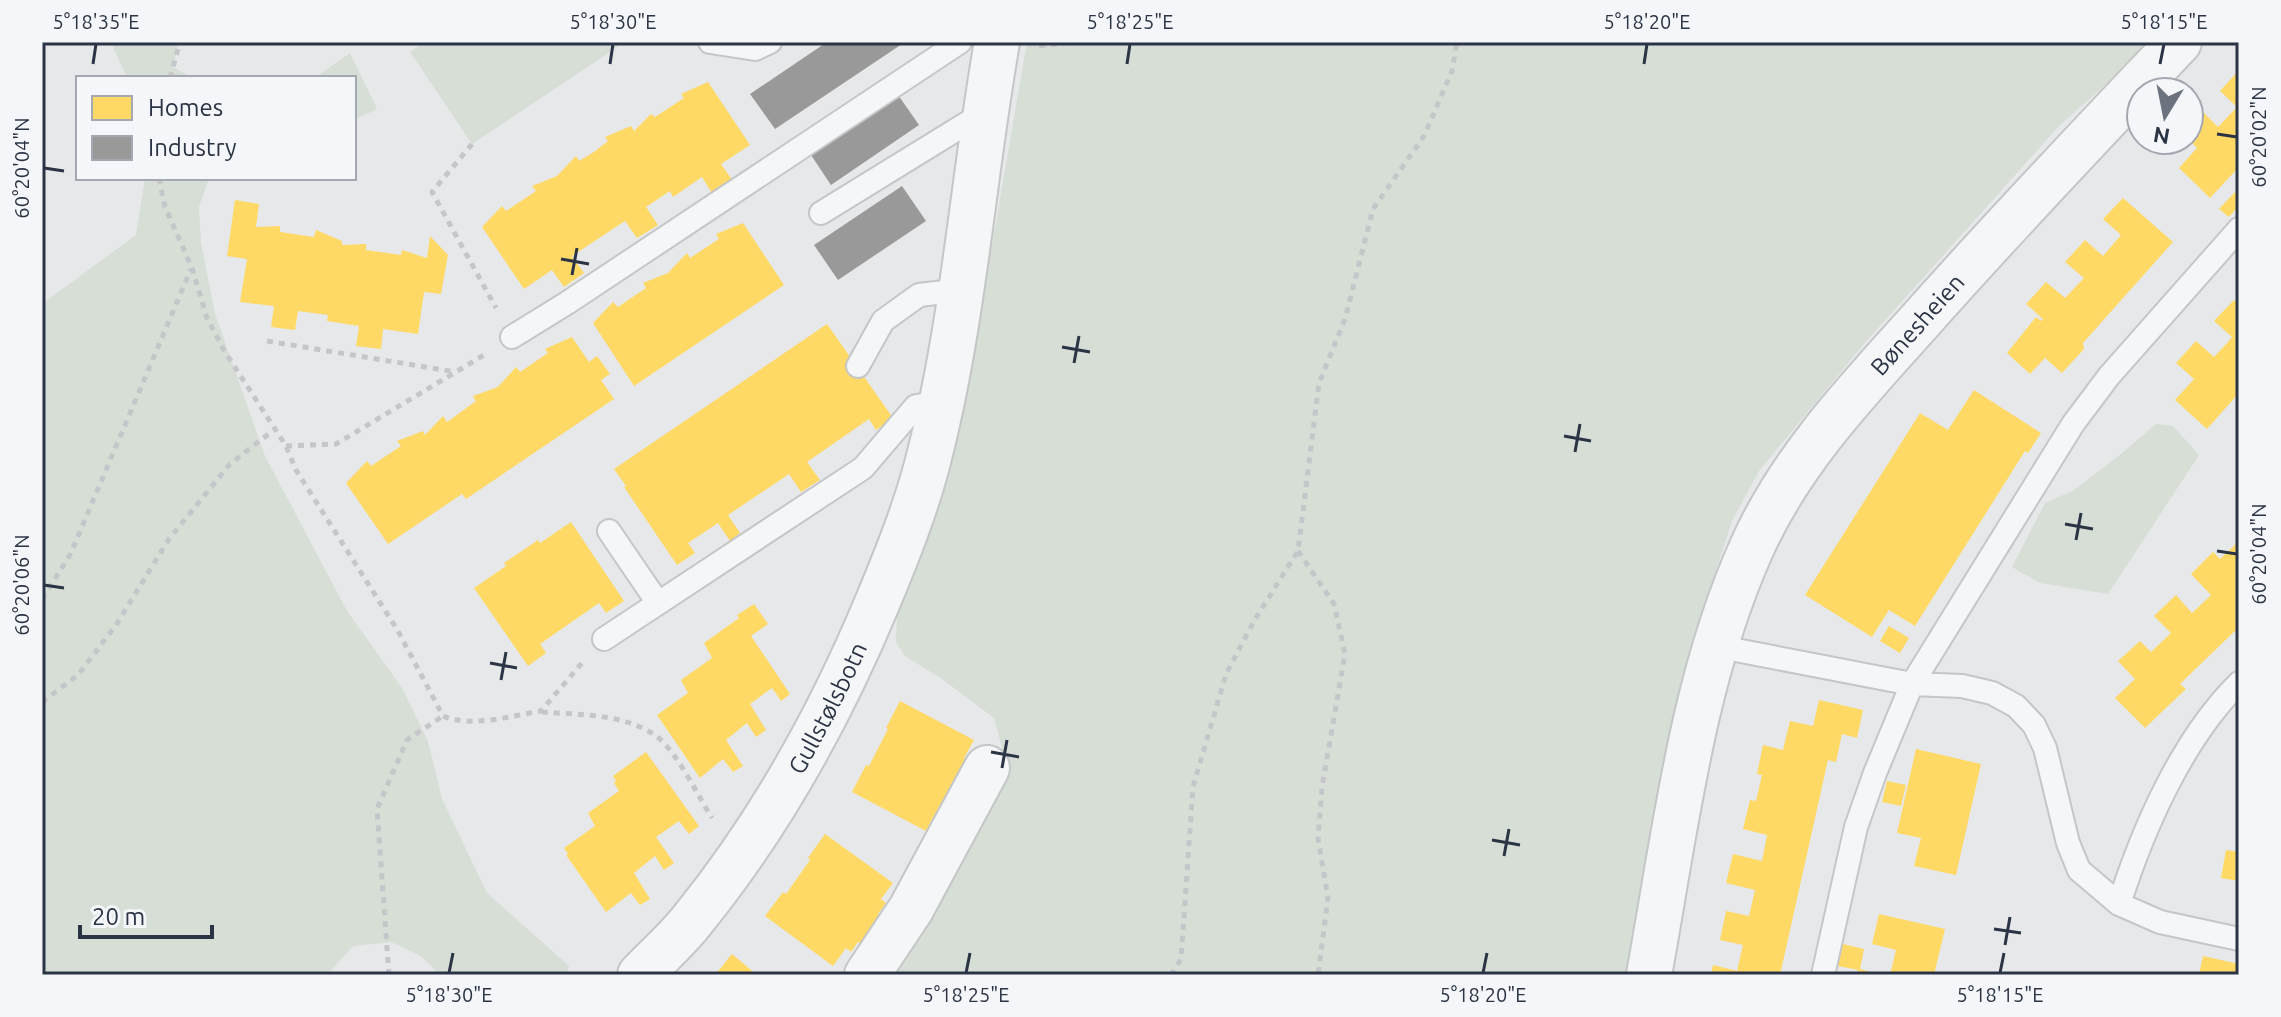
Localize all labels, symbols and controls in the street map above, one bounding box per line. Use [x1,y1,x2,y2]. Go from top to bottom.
text: 5°18'35"E [53,10,139,33]
text: 5°18'30"E [570,10,656,33]
text: 5°18'25"E [1087,10,1173,33]
text: 5°18'20"E [1604,10,1690,33]
text: 5°18'15"E [2121,10,2207,33]
legend [76,76,356,180]
north arrow [2125,76,2205,156]
text: 60°20'02"N [2247,86,2270,188]
text: Homes [148,94,223,121]
text: 60°20'04"N [10,117,33,219]
text: N [2151,122,2172,150]
text: Industry [148,134,237,161]
street label: Bønesheien [1865,268,1969,380]
text: 60°20'04"N [2247,503,2270,605]
text: 60°20'06"N [10,534,33,636]
street label: Gullstølsbotn [782,638,872,778]
scale bar [80,889,212,939]
text: 20 m [92,903,145,930]
text: 5°18'30"E [406,983,492,1006]
text: 5°18'25"E [923,983,1009,1006]
text: 5°18'20"E [1440,983,1526,1006]
text: 5°18'15"E [1957,983,2043,1006]

